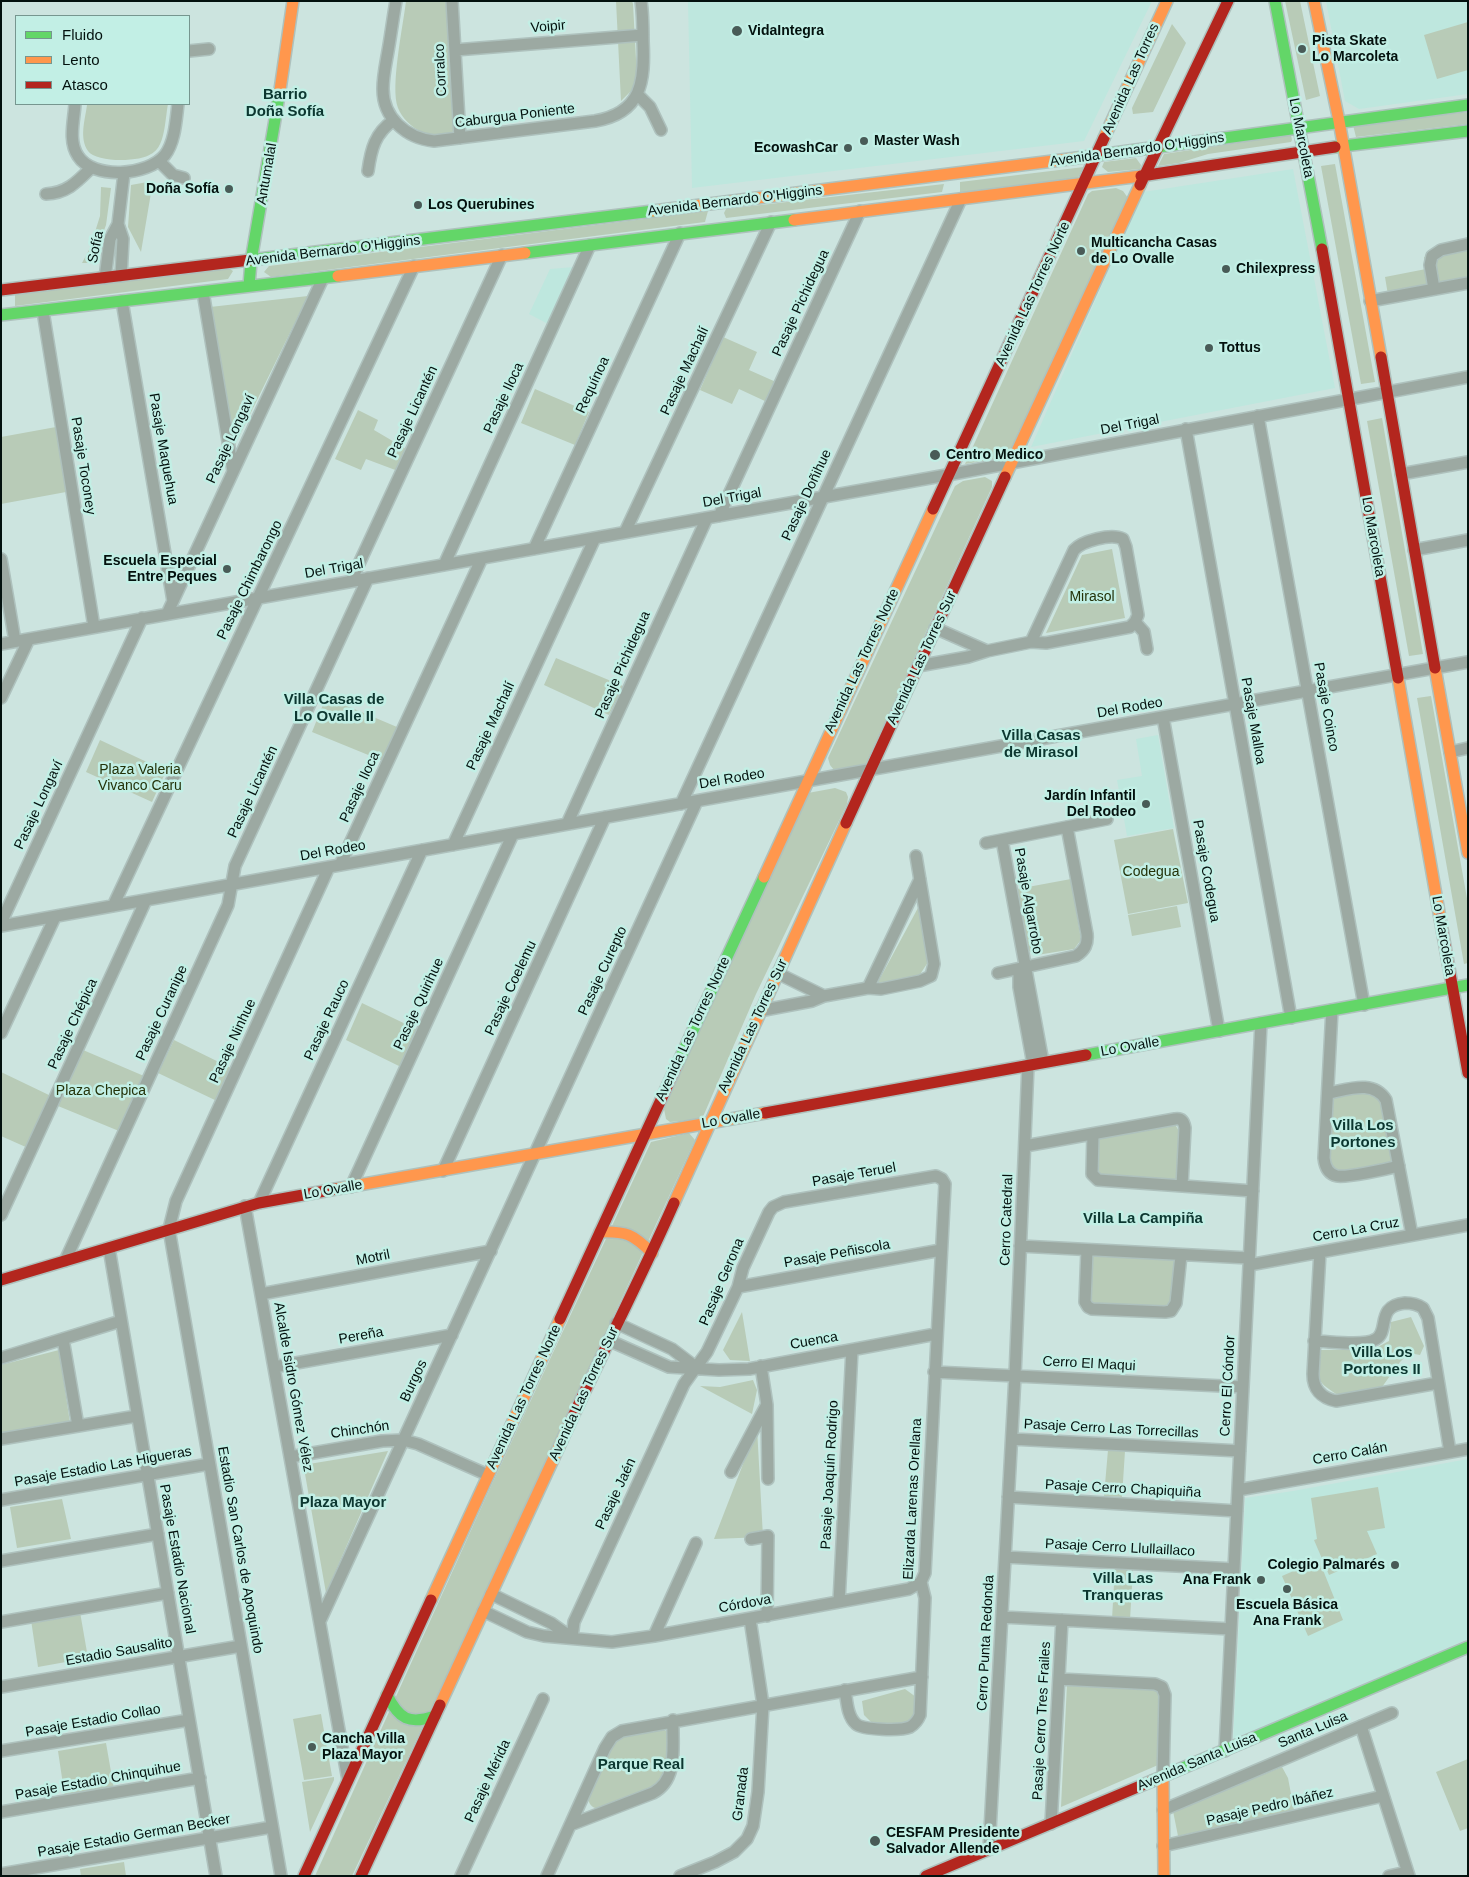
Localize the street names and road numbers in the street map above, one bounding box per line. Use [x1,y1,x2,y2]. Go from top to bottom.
street label: Voipir [530,17,566,37]
street label: Avenida Las Torres [1099,21,1163,137]
street label: Corralco [431,43,451,97]
street label: Lo Marcoleta [1285,97,1317,179]
street label: Caburgua Poniente [454,100,576,132]
street label: Avenida Bernardo O'Higgins [1049,129,1225,171]
street label: Antumalal [253,142,281,206]
street label: Avenida Bernardo O'Higgins [647,182,823,220]
street label: Avenida Las Torres Norte [992,219,1074,369]
street label: Sofía [84,229,108,265]
street label: Avenida Bernardo O'Higgins [245,232,421,270]
street label: Pasaje Pichidegua [769,247,833,359]
street label: Pasaje Machalí [657,324,713,418]
street label: Requínoa [573,354,613,416]
street label: Pasaje Iloca [480,360,528,436]
street label: Pasaje Licantén [384,363,442,461]
street label: Pasaje Maquehua [145,392,181,506]
street label: Pasaje Longaví [203,392,259,486]
street label: Del Trigal [1099,411,1161,439]
street label: Pasaje Toconey [67,416,99,516]
street label: Pasaje Doñihue [778,447,836,543]
street label: Del Trigal [701,485,763,511]
street label: Lo Marcoleta [1358,496,1388,578]
street label: Pasaje Chimbarongo [214,518,286,642]
street label: Del Trigal [303,556,365,582]
street label: Avenida Las Torres Norte [821,586,903,736]
street label: Avenida Las Torres Sur [884,589,960,727]
street label: Pasaje Pichidegua [592,609,654,721]
street label: Pasaje Coinco [1310,661,1342,753]
street label: Pasaje Malloa [1237,676,1269,766]
street label: Pasaje Machalí [463,679,519,773]
street label: Del Rodeo [1096,694,1164,722]
street label: Pasaje Licantén [224,743,282,841]
street label: Pasaje Iloca [336,749,384,825]
street label: Pasaje Longaví [11,758,67,852]
street label: Del Rodeo [698,765,766,793]
street label: Pasaje Codegua [1189,819,1223,923]
street label: Del Rodeo [299,837,367,865]
street label: Pasaje Algarrobo [1010,847,1046,955]
street label: Lo Marcoleta [1428,895,1458,977]
street label: Pasaje Curepto [575,924,631,1018]
street label: Pasaje Coelemu [482,938,540,1038]
street label: Avenida Las Torres Norte [652,954,734,1104]
street label: Pasaje Quirihue [390,955,448,1053]
street label: Avenida Las Torres Sur [715,957,791,1095]
street label: Pasaje Curanipe [133,963,191,1063]
street label: Pasaje Chépica [45,976,101,1072]
street label: Pasaje Rauco [301,977,353,1063]
street label: Pasaje Ninhue [206,996,260,1086]
street label: Lo Ovalle [1099,1034,1161,1060]
street label: Lo Ovalle [700,1106,762,1132]
street label: Pasaje Teruel [811,1159,897,1191]
street label: Cerro Catedral [997,1174,1017,1266]
street label: Lo Ovalle [302,1177,364,1203]
street label: Cerro La Cruz [1311,1214,1401,1246]
street label: Pasaje Gerona [696,1236,748,1328]
street label: Pasaje Peñiscola [783,1236,891,1272]
street label: Motril [355,1246,391,1270]
street label: Alcalde Isidro Gómez Vélez [270,1301,316,1473]
street label: Avenida Las Torres Norte [483,1322,565,1472]
street label: Pereña [337,1324,385,1348]
street label: Avenida Las Torres Sur [546,1325,622,1463]
street label: Cuenca [789,1329,839,1353]
street label: Cerro El Cóndor [1217,1335,1239,1437]
street label: Cerro El Maqui [1042,1353,1136,1375]
street label: Burgos [397,1357,431,1405]
street label: Pasaje Joaquín Rodrigo [818,1400,842,1550]
street label: Pasaje Cerro Las Torrecillas [1023,1416,1199,1442]
street label: Chinchón [330,1418,390,1442]
street label: Elizarda Larenas Orellana [900,1418,926,1580]
street label: Cerro Calán [1311,1439,1389,1469]
street label: Pasaje Estadio Las Higueras [13,1443,193,1491]
street label: Estadio San Carlos de Apoquindo [213,1445,267,1655]
street label: Pasaje Jaén [592,1456,640,1532]
street label: Pasaje Cerro Chapiquiña [1044,1477,1202,1501]
street label: Pasaje Estadio Nacional [156,1483,198,1635]
street label: Pasaje Cerro Llullaillaco [1045,1536,1195,1560]
street label: Cerro Punta Redonda [974,1575,998,1711]
street label: Córdova [717,1591,773,1617]
street label: Estadio Sausalito [64,1634,174,1670]
street label: Pasaje Cerro Tres Frailes [1029,1641,1055,1801]
street label: Pasaje Estadio Collao [24,1701,162,1741]
street label: Santa Luisa [1276,1708,1350,1752]
street label: Avenida Santa Luisa [1135,1729,1259,1795]
street label: Pasaje Mérida [461,1737,515,1825]
street label: Pasaje Estadio Chinquihue [14,1758,182,1804]
street label: Granada [729,1766,753,1822]
street label: Pasaje Pedro Ibáñez [1205,1784,1335,1830]
street label: Pasaje Estadio German Becker [36,1811,232,1861]

